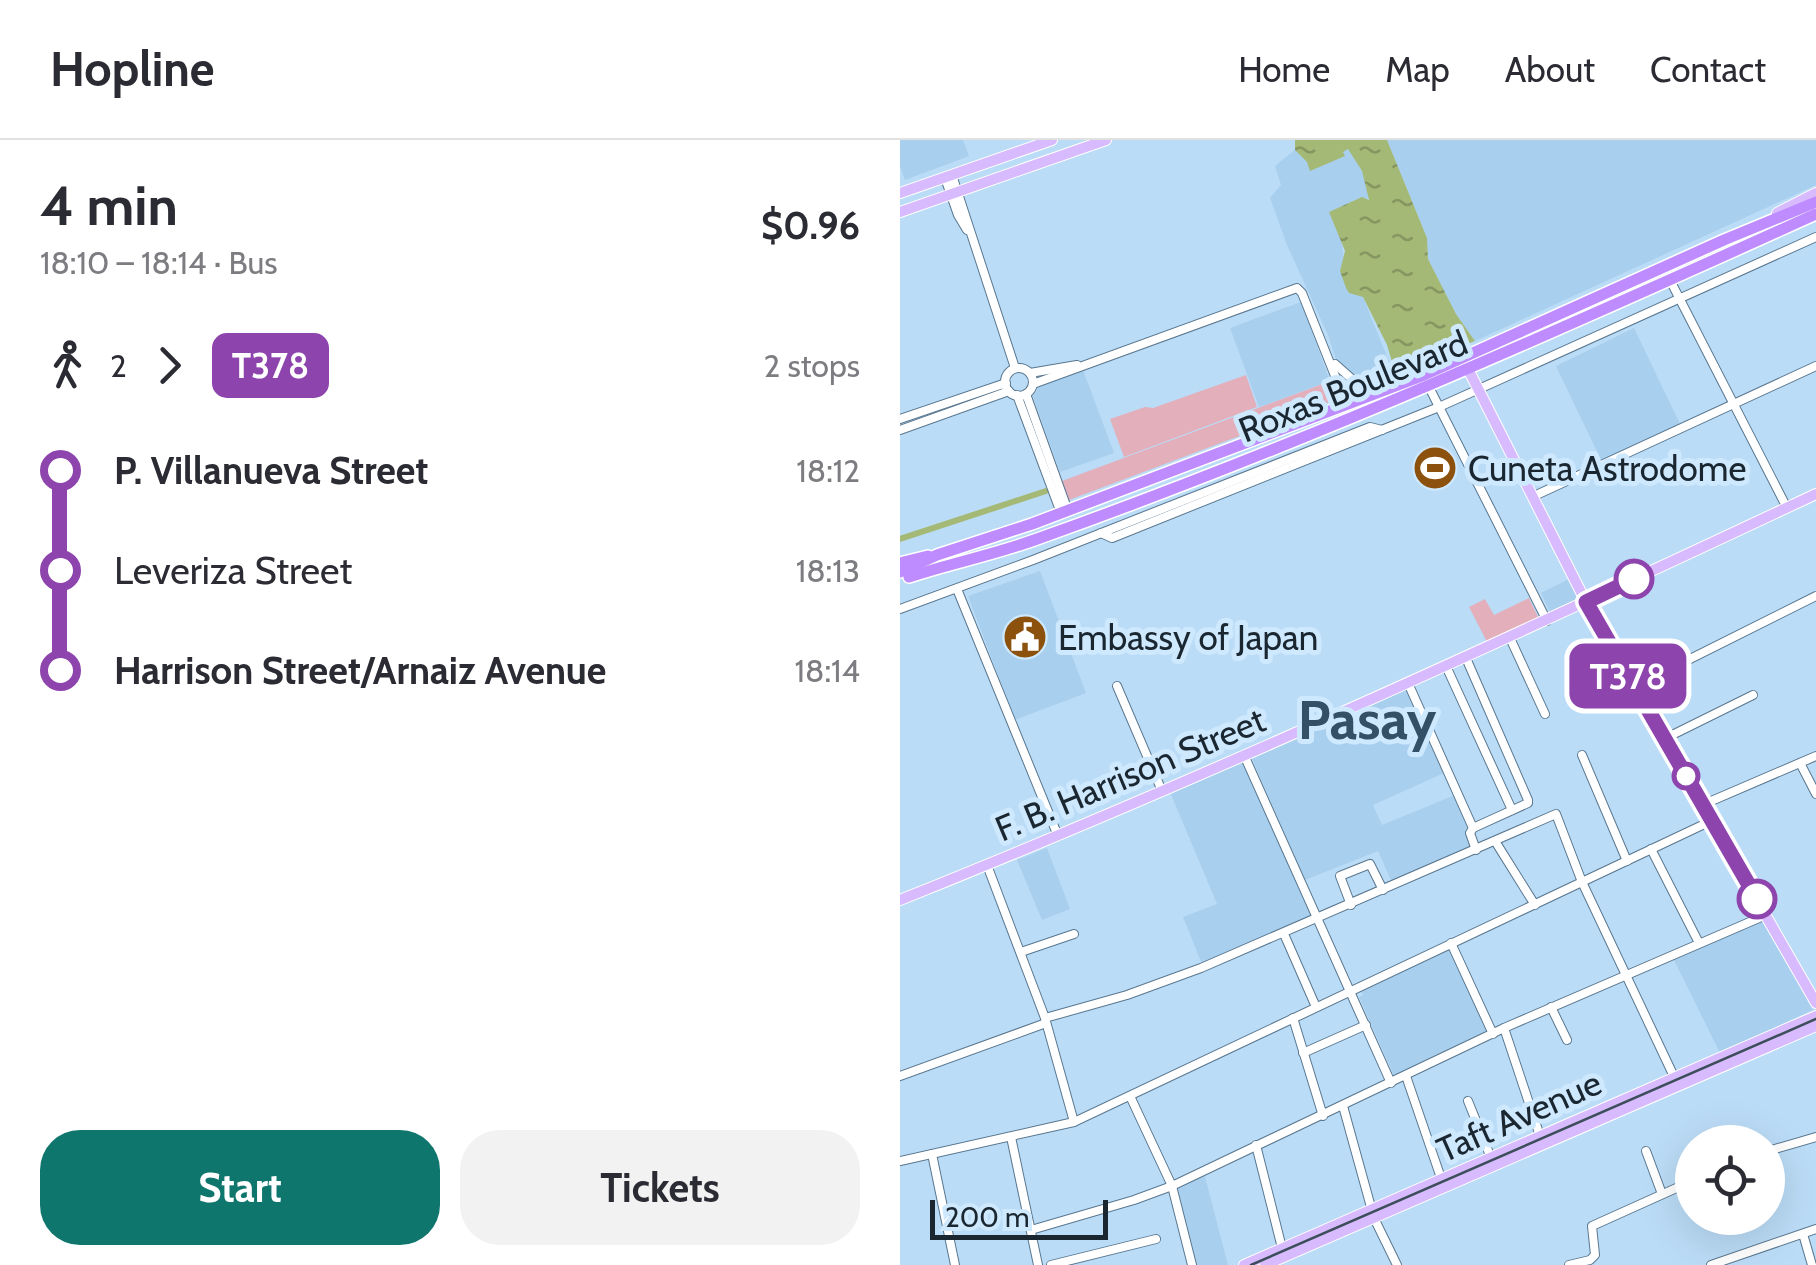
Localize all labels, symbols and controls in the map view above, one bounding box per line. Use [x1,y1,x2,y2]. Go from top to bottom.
text: Hopline [50,40,215,98]
text: Home [1238,48,1330,91]
text: Map [1385,48,1450,91]
text: About [1505,48,1595,91]
text: Contact [1650,48,1766,91]
text: 4 min [40,172,178,239]
text: $0.96 [761,202,860,249]
text: 18:10 – 18:14 · Bus [40,243,277,282]
street label: Roxas Boulevard [1232,321,1474,451]
icon: walk [40,338,95,393]
icon: forward [142,338,197,393]
text: T378 [232,344,309,387]
text: 2 [110,346,127,385]
text: 2 stops [763,346,860,385]
sports icon: Cuneta Astrodome [1412,445,1458,491]
text: P. Villanueva Street [114,447,428,494]
place label: Cuneta Astrodome [1468,447,1746,490]
text: 18:12 [796,451,860,490]
text: Leveriza Street [114,547,352,594]
text: 18:13 [796,551,860,590]
unlabelled marker [1615,560,1653,598]
public building icon: Embassy of Japan [1002,614,1048,660]
place label: Embassy of Japan [1058,616,1318,659]
line badge: T378 [1558,644,1698,708]
text: Harrison Street/Arnaiz Avenue [114,647,606,694]
text: 18:14 [795,651,860,690]
text: T378 [1589,655,1667,698]
district label: Pasay [1298,686,1437,753]
street label: F. B. Harrison Street [989,698,1272,850]
unlabelled marker [1673,763,1699,789]
unlabelled marker [1738,880,1776,918]
street label: Taft Avenue [1430,1061,1608,1171]
map controls [1675,1125,1785,1235]
button: locate [1675,1125,1785,1235]
button: Start [40,1130,440,1245]
button: Tickets [460,1130,860,1245]
scale bar [930,1195,1108,1240]
text: 200 m [945,1200,1030,1234]

